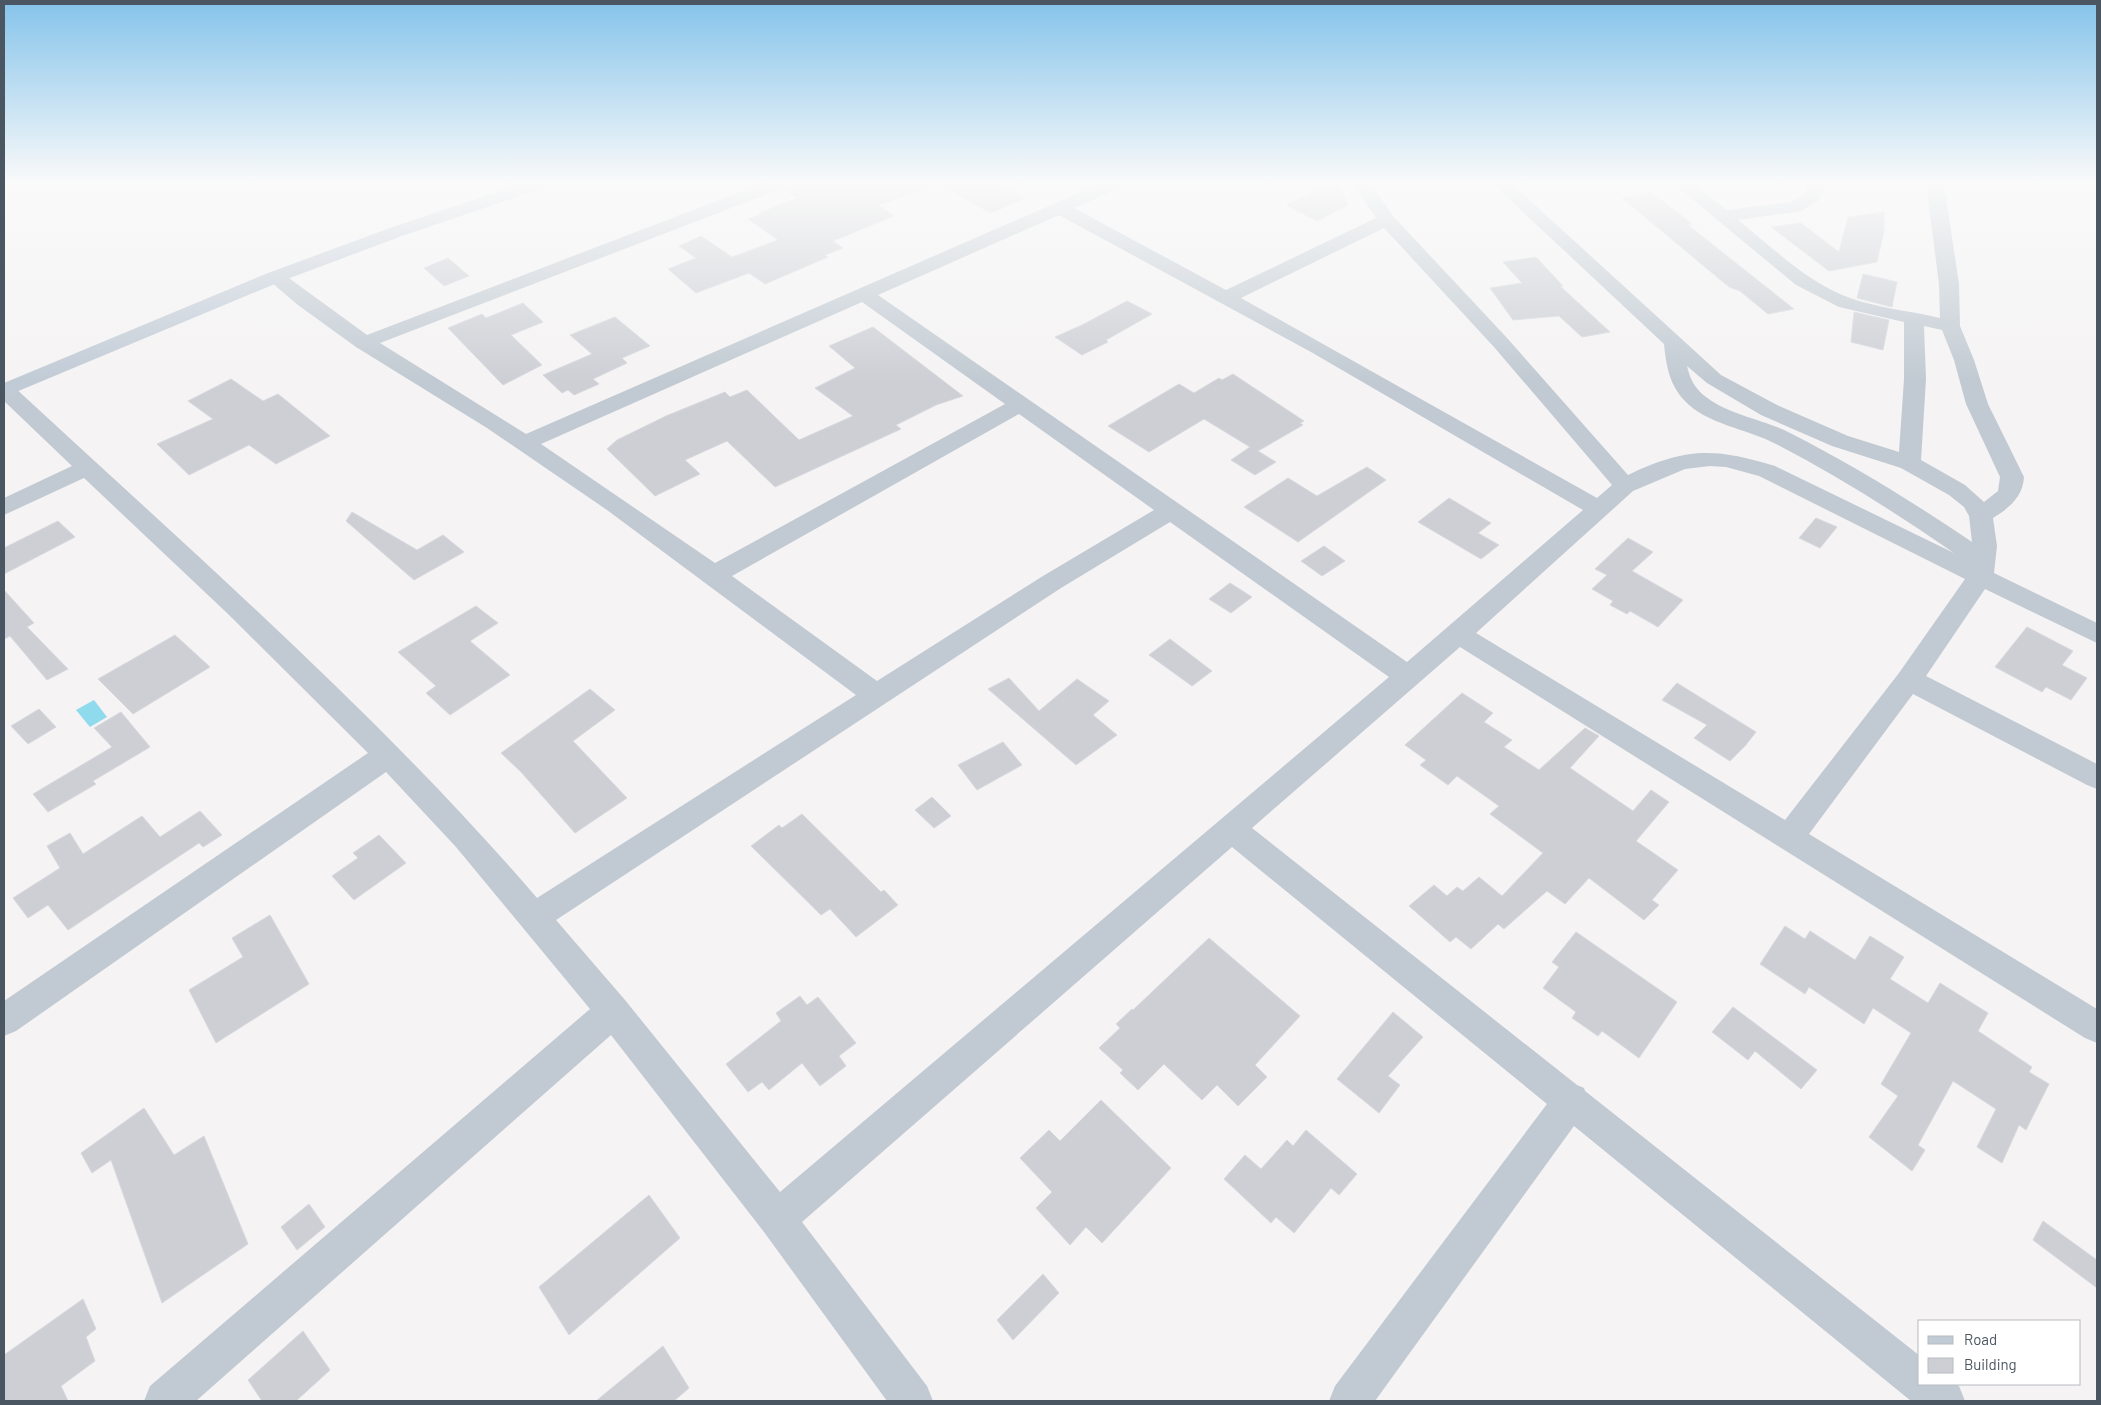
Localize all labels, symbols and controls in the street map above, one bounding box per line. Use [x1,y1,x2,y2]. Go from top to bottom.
legend [1918,1320,2081,1385]
text: Road [1964,1330,1997,1348]
text: Building [1964,1355,2017,1373]

